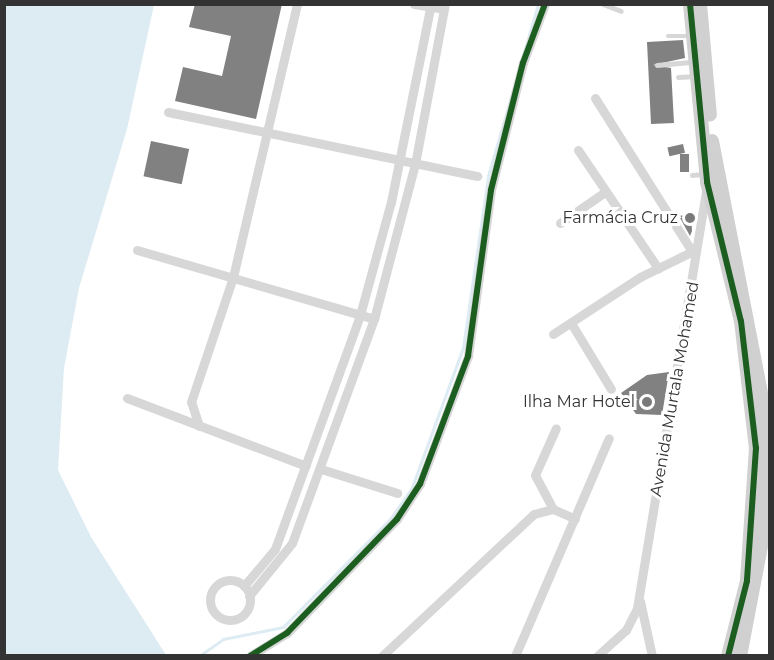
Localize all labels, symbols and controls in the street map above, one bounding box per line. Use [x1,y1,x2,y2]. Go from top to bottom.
place label: Farmácia Cruz [563,208,678,228]
marker: Farmácia Cruz [683,211,697,225]
street label: Avenida Murtala Mohamed [647,280,703,498]
place label: Ilha Mar Hotel [523,392,635,412]
marker: Ilha Mar Hotel [640,395,654,409]

